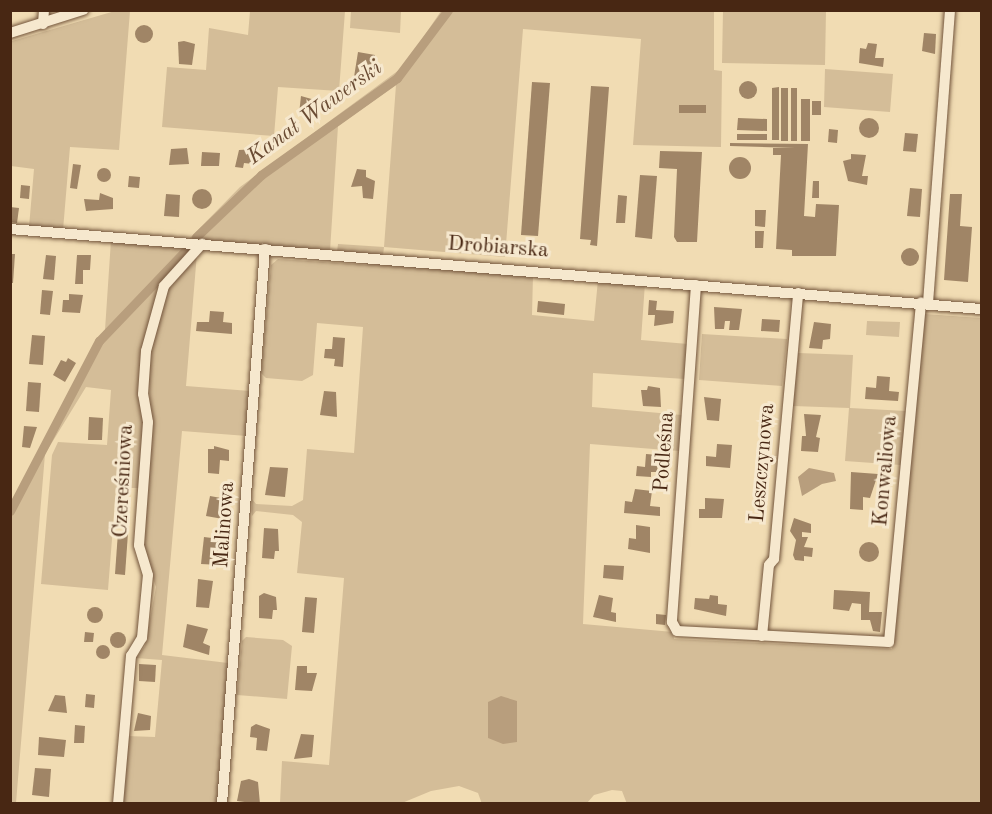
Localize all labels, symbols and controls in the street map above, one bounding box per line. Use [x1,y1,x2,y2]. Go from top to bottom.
water label: Kanał Wawerski [242,55,388,171]
street label: Drobiarska [447,232,549,264]
street label: Leszczynowa [745,403,781,523]
street label: Podleśna [650,411,680,493]
street label: Konwaliowa [869,415,903,527]
street label: Czereśniowa [108,424,140,538]
street label: Malinowa [209,481,241,569]

